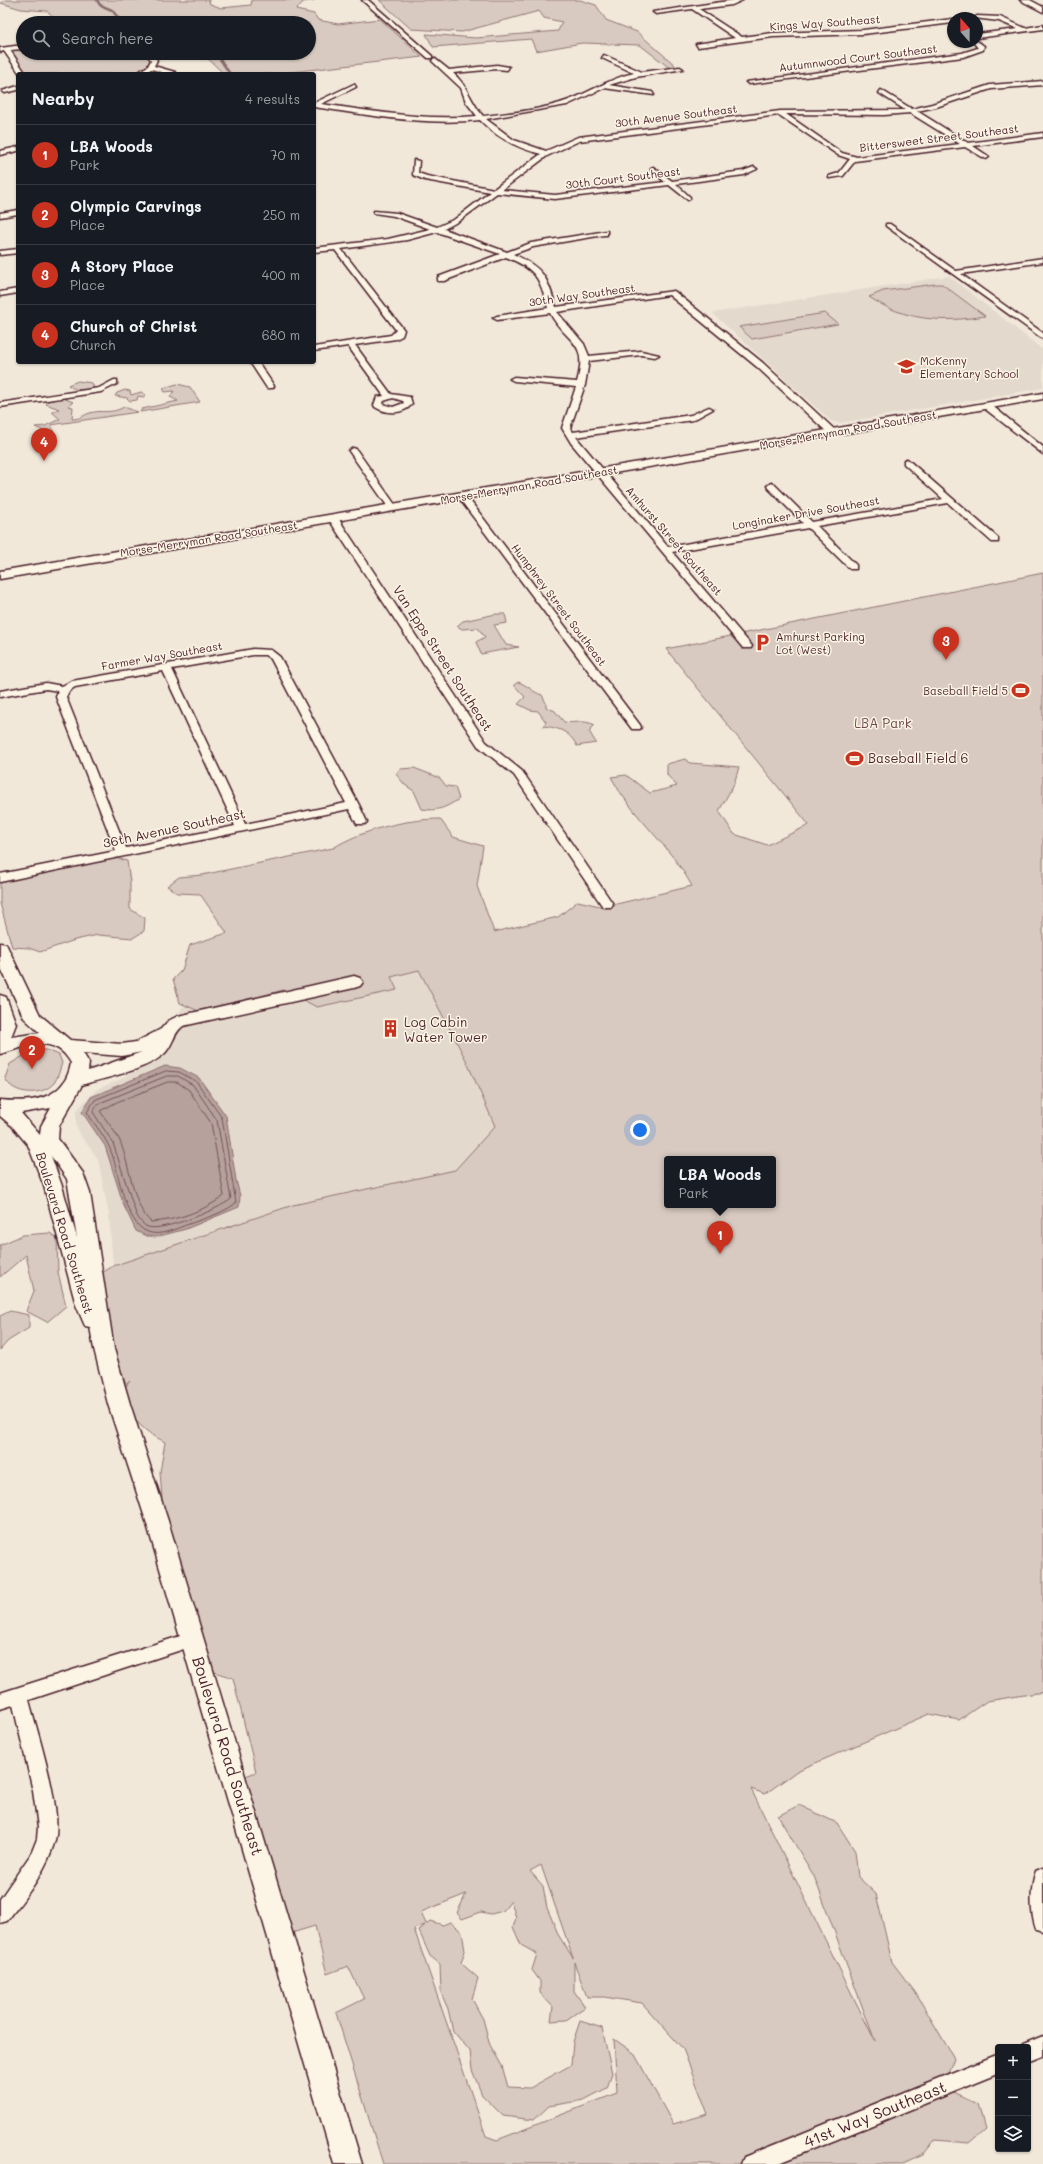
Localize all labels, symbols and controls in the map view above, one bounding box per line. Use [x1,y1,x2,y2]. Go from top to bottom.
street label: Kings Way Southeast [769,11,881,34]
north arrow [947,12,983,48]
search box [16,16,316,60]
icon: search [30,27,52,49]
text: Search here [62,28,153,48]
street label: Autumnwood Court Southeast [778,40,938,75]
text: Nearby [32,87,94,109]
text: 4 results [245,90,300,107]
street label: 30th Avenue Southeast [614,101,738,130]
street label: Bittersweet Street Southeast [859,120,1020,155]
text: LBA Woods [70,136,153,156]
text: 1 [42,146,48,163]
text: 70 m [270,146,300,163]
text: Park [70,156,99,173]
street label: 30th Court Southeast [565,163,681,192]
text: Olympic Carvings [70,196,202,216]
text: 2 [41,206,49,223]
text: 250 m [263,206,300,223]
text: Place [70,216,105,233]
text: A Story Place [70,256,174,276]
text: 3 [41,266,49,283]
text: 400 m [262,266,300,283]
text: Place [70,276,105,293]
street label: 30th Way Southeast [528,280,636,309]
text: Church of Christ [70,316,197,336]
text: 4 [41,326,49,343]
text: 680 m [262,326,300,343]
text: Church [70,336,115,353]
place label: McKenny Elementary School [920,353,1019,381]
school or university icon: McKenny Elementary School [897,357,917,377]
street label: Morse-Merryman Road Southeast [758,406,938,453]
pin: 4 [31,428,57,461]
street label: Morse-Merryman Road Southeast [439,461,619,508]
street label: Amhurst Street Southeast [623,483,726,599]
street label: Longinaker Drive Southeast [731,492,881,533]
street label: Morse-Merryman Road Southeast [119,517,299,560]
street label: Humphrey Street Southeast [508,541,610,669]
street label: Van Epps Street Southeast [390,582,497,734]
pin: 3 [933,627,959,660]
place label: Amhurst Parking Lot (West) [776,629,865,657]
parking icon: Amhurst Parking Lot (West) [753,633,773,653]
street label: Farmer Way Southeast [100,637,224,674]
sports icon: Baseball Field 5 [1011,681,1031,701]
place label: Baseball Field 5 [923,683,1008,698]
park label: LBA Park [854,714,912,731]
sports icon: Baseball Field 6 [845,748,865,768]
place label: Baseball Field 6 [868,749,969,766]
street label: 36th Avenue Southeast [101,804,247,851]
place label: Log Cabin Water Tower [404,1013,488,1045]
building icon: Log Cabin Water Tower [381,1019,401,1039]
pin: 2 [19,1036,45,1069]
your location [630,1120,650,1140]
street label: Boulevard Road Southeast [33,1150,98,1316]
popup [664,1156,776,1208]
text: LBA Woods [679,1164,761,1184]
text: Park [679,1184,708,1201]
pin: 1 [707,1221,733,1254]
street label: Boulevard Road Southeast [188,1654,269,1858]
map controls [995,2044,1031,2152]
button: + [995,2044,1031,2080]
street label: 41st Way Southeast [800,2075,949,2152]
button: − [995,2080,1031,2116]
button: layers [995,2116,1031,2152]

